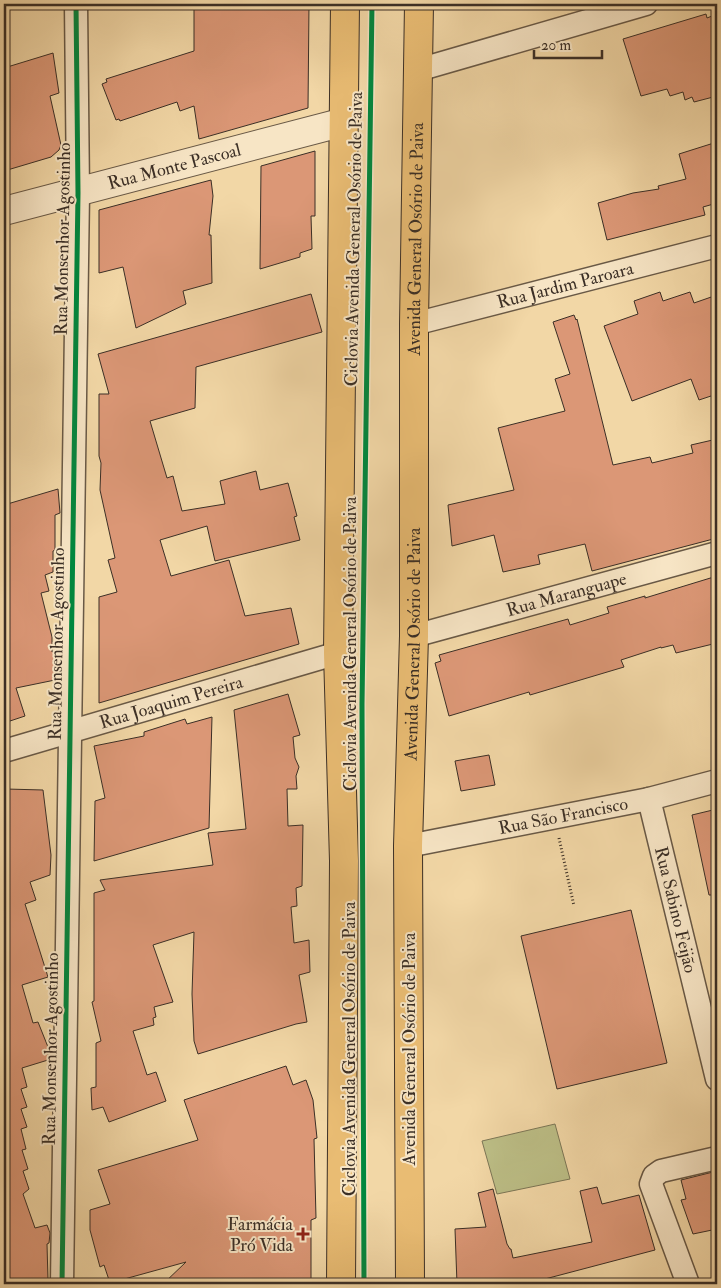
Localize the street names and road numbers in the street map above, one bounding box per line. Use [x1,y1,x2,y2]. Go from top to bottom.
street label: Ciclovia Avenida General Osório de Paiva [340,91,368,387]
street label: Avenida General Osório de Paiva [403,122,429,357]
street label: Rua Monte Pascoal [105,138,244,195]
street label: Rua Monsenhor Agostinho [50,142,76,336]
street label: Rua Jardim Paroara [494,256,636,314]
street label: Ciclovia Avenida General Osório de Paiva [339,496,362,791]
street label: Avenida General Osório de Paiva [399,527,426,762]
street label: Rua Monsenhor Agostinho [44,547,70,741]
street label: Rua Maranguape [504,567,630,622]
street label: Rua Joaquim Pereira [97,670,246,734]
street label: Rua São Francisco [496,792,630,840]
street label: Rua Sabino Feijão [649,844,702,976]
street label: Ciclovia Avenida General Osório de Paiva [338,901,361,1196]
street label: Avenida General Osório de Paiva [398,932,421,1166]
street label: Rua Monsenhor Agostinho [38,952,64,1146]

